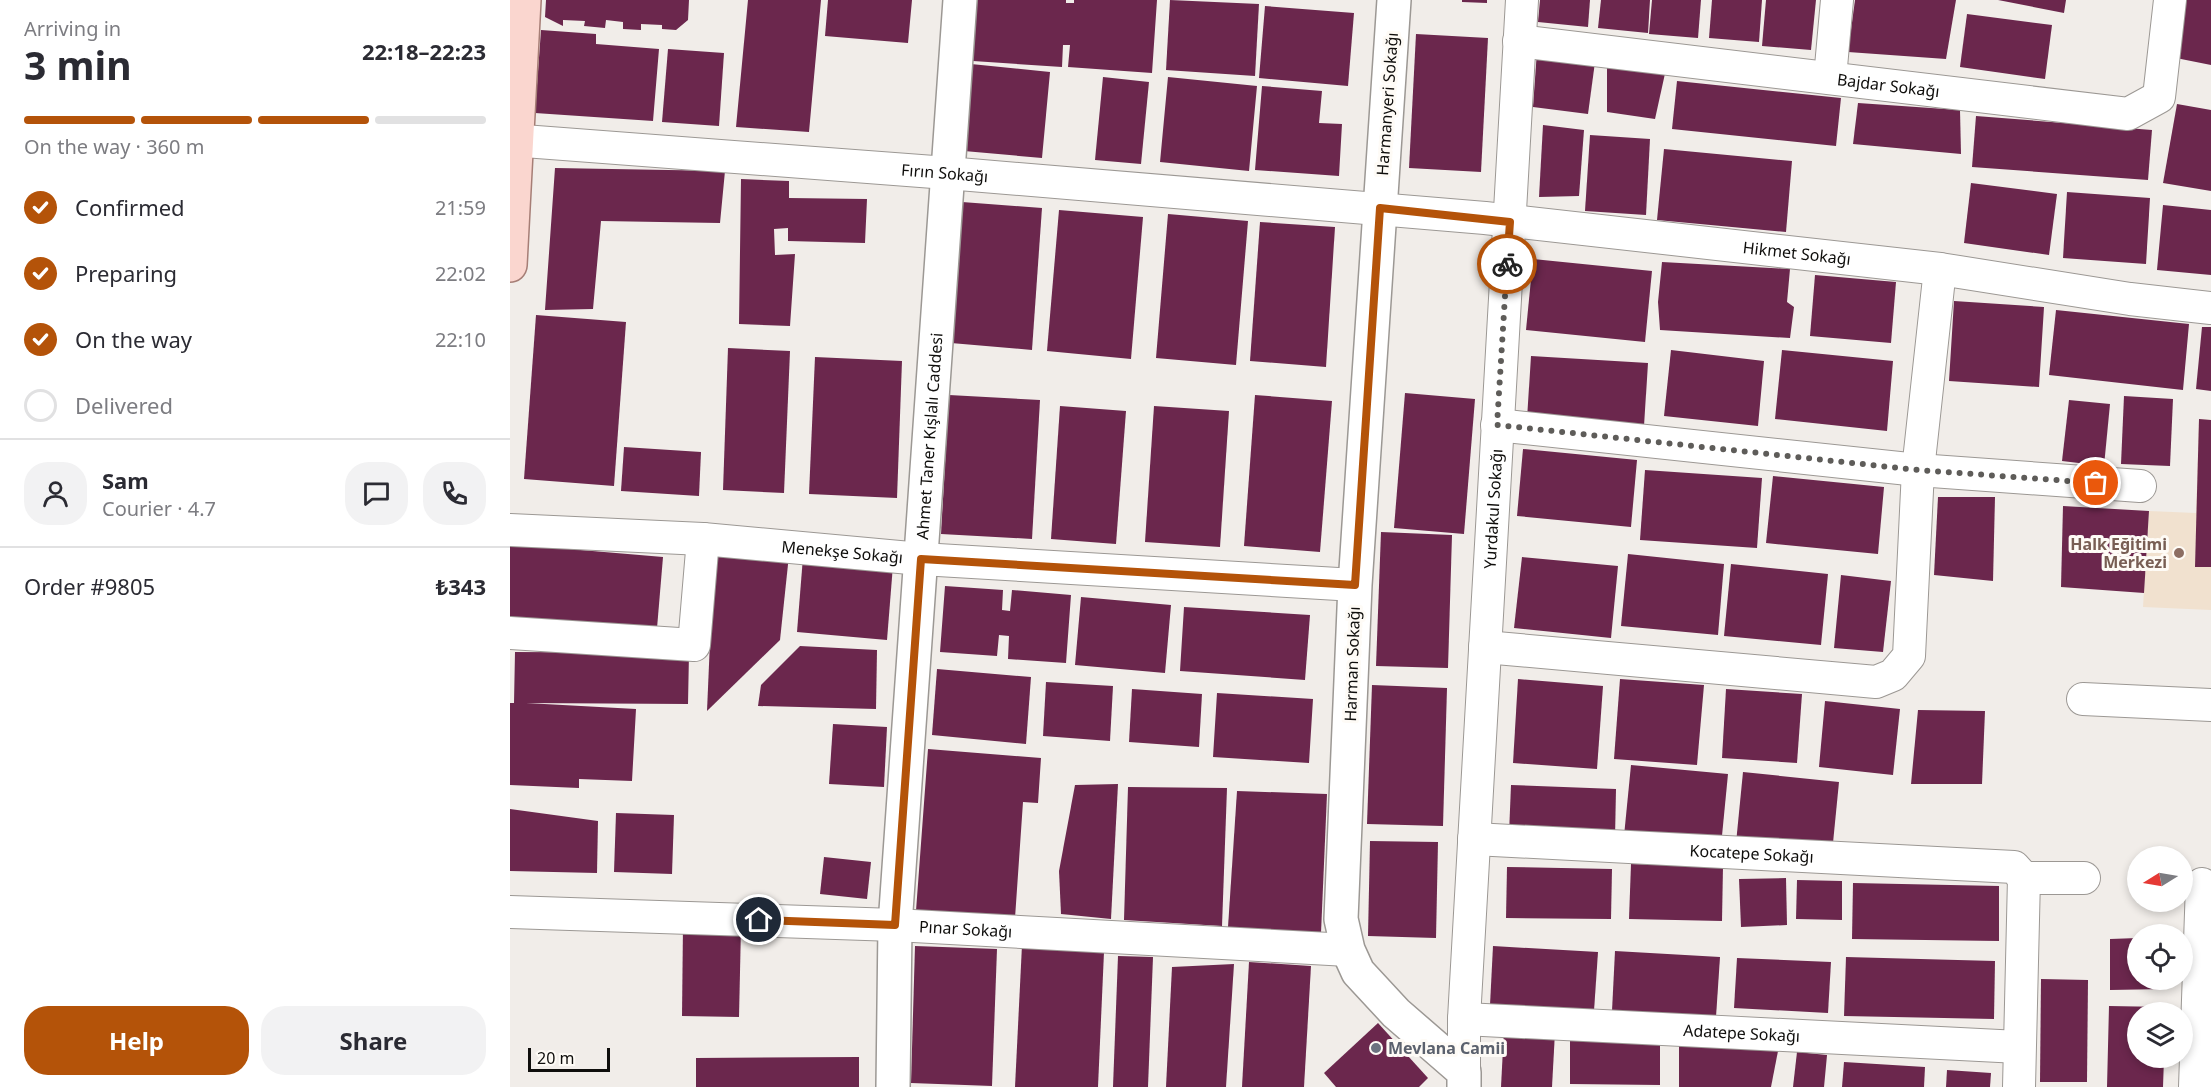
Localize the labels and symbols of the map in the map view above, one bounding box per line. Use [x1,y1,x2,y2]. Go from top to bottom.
street label: Harmanyeri Sokağı [1371,32,1403,176]
street label: Bajdar Sokağı [1836,68,1941,102]
street label: Fırın Sokağı [900,159,989,187]
courier [1477,234,1537,294]
street label: Hikmet Sokağı [1742,236,1852,270]
street label: Ahmet Taner Kışlalı Caddesi [911,332,948,540]
street label: Yurdakul Sokağı [1479,448,1507,570]
pin [2070,457,2121,508]
place label: Halk Eğitimi Merkezi [2070,533,2167,573]
street label: Menekşe Sokağı [781,535,904,568]
marker: Halk Eğitimi Merkezi [2172,546,2186,560]
street label: Harman Sokağı [1339,606,1365,722]
street label: Kocatepe Sokağı [1689,839,1814,868]
north arrow [2127,846,2193,912]
pin [733,894,784,945]
street label: Pınar Sokağı [918,915,1013,942]
street label: Adatepe Sokağı [1683,1019,1801,1047]
place label: Mevlana Camii [1388,1037,1505,1059]
marker: Mevlana Camii [1369,1041,1383,1055]
scale bar [528,1045,610,1072]

